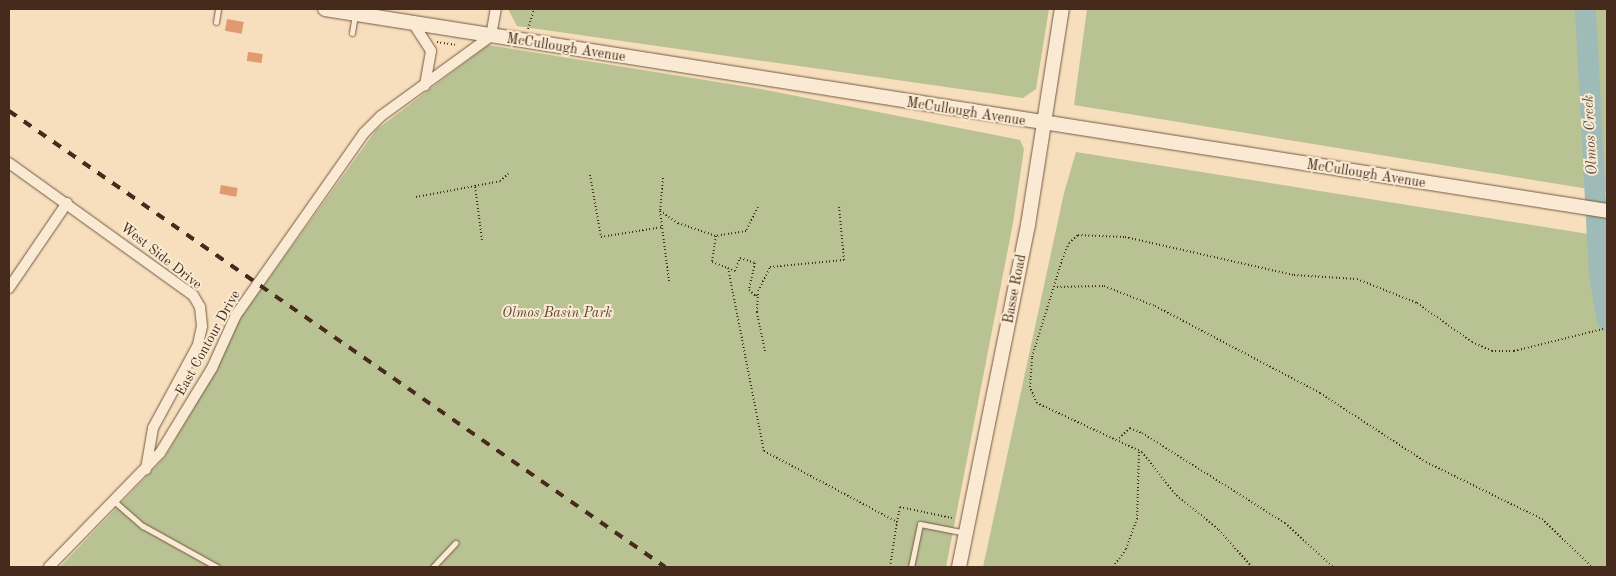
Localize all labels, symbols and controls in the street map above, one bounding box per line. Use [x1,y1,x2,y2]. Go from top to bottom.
street label: McCullough Avenue [505,30,627,66]
street label: McCullough Avenue [905,94,1027,130]
water label: Olmos Creek [1580,94,1602,176]
street label: McCullough Avenue [1305,156,1427,192]
street label: West Side Drive [117,219,205,293]
street label: Basse Road [1000,253,1030,325]
street label: East Contour Drive [172,287,244,399]
park label: Olmos Basin Park [502,305,612,321]

